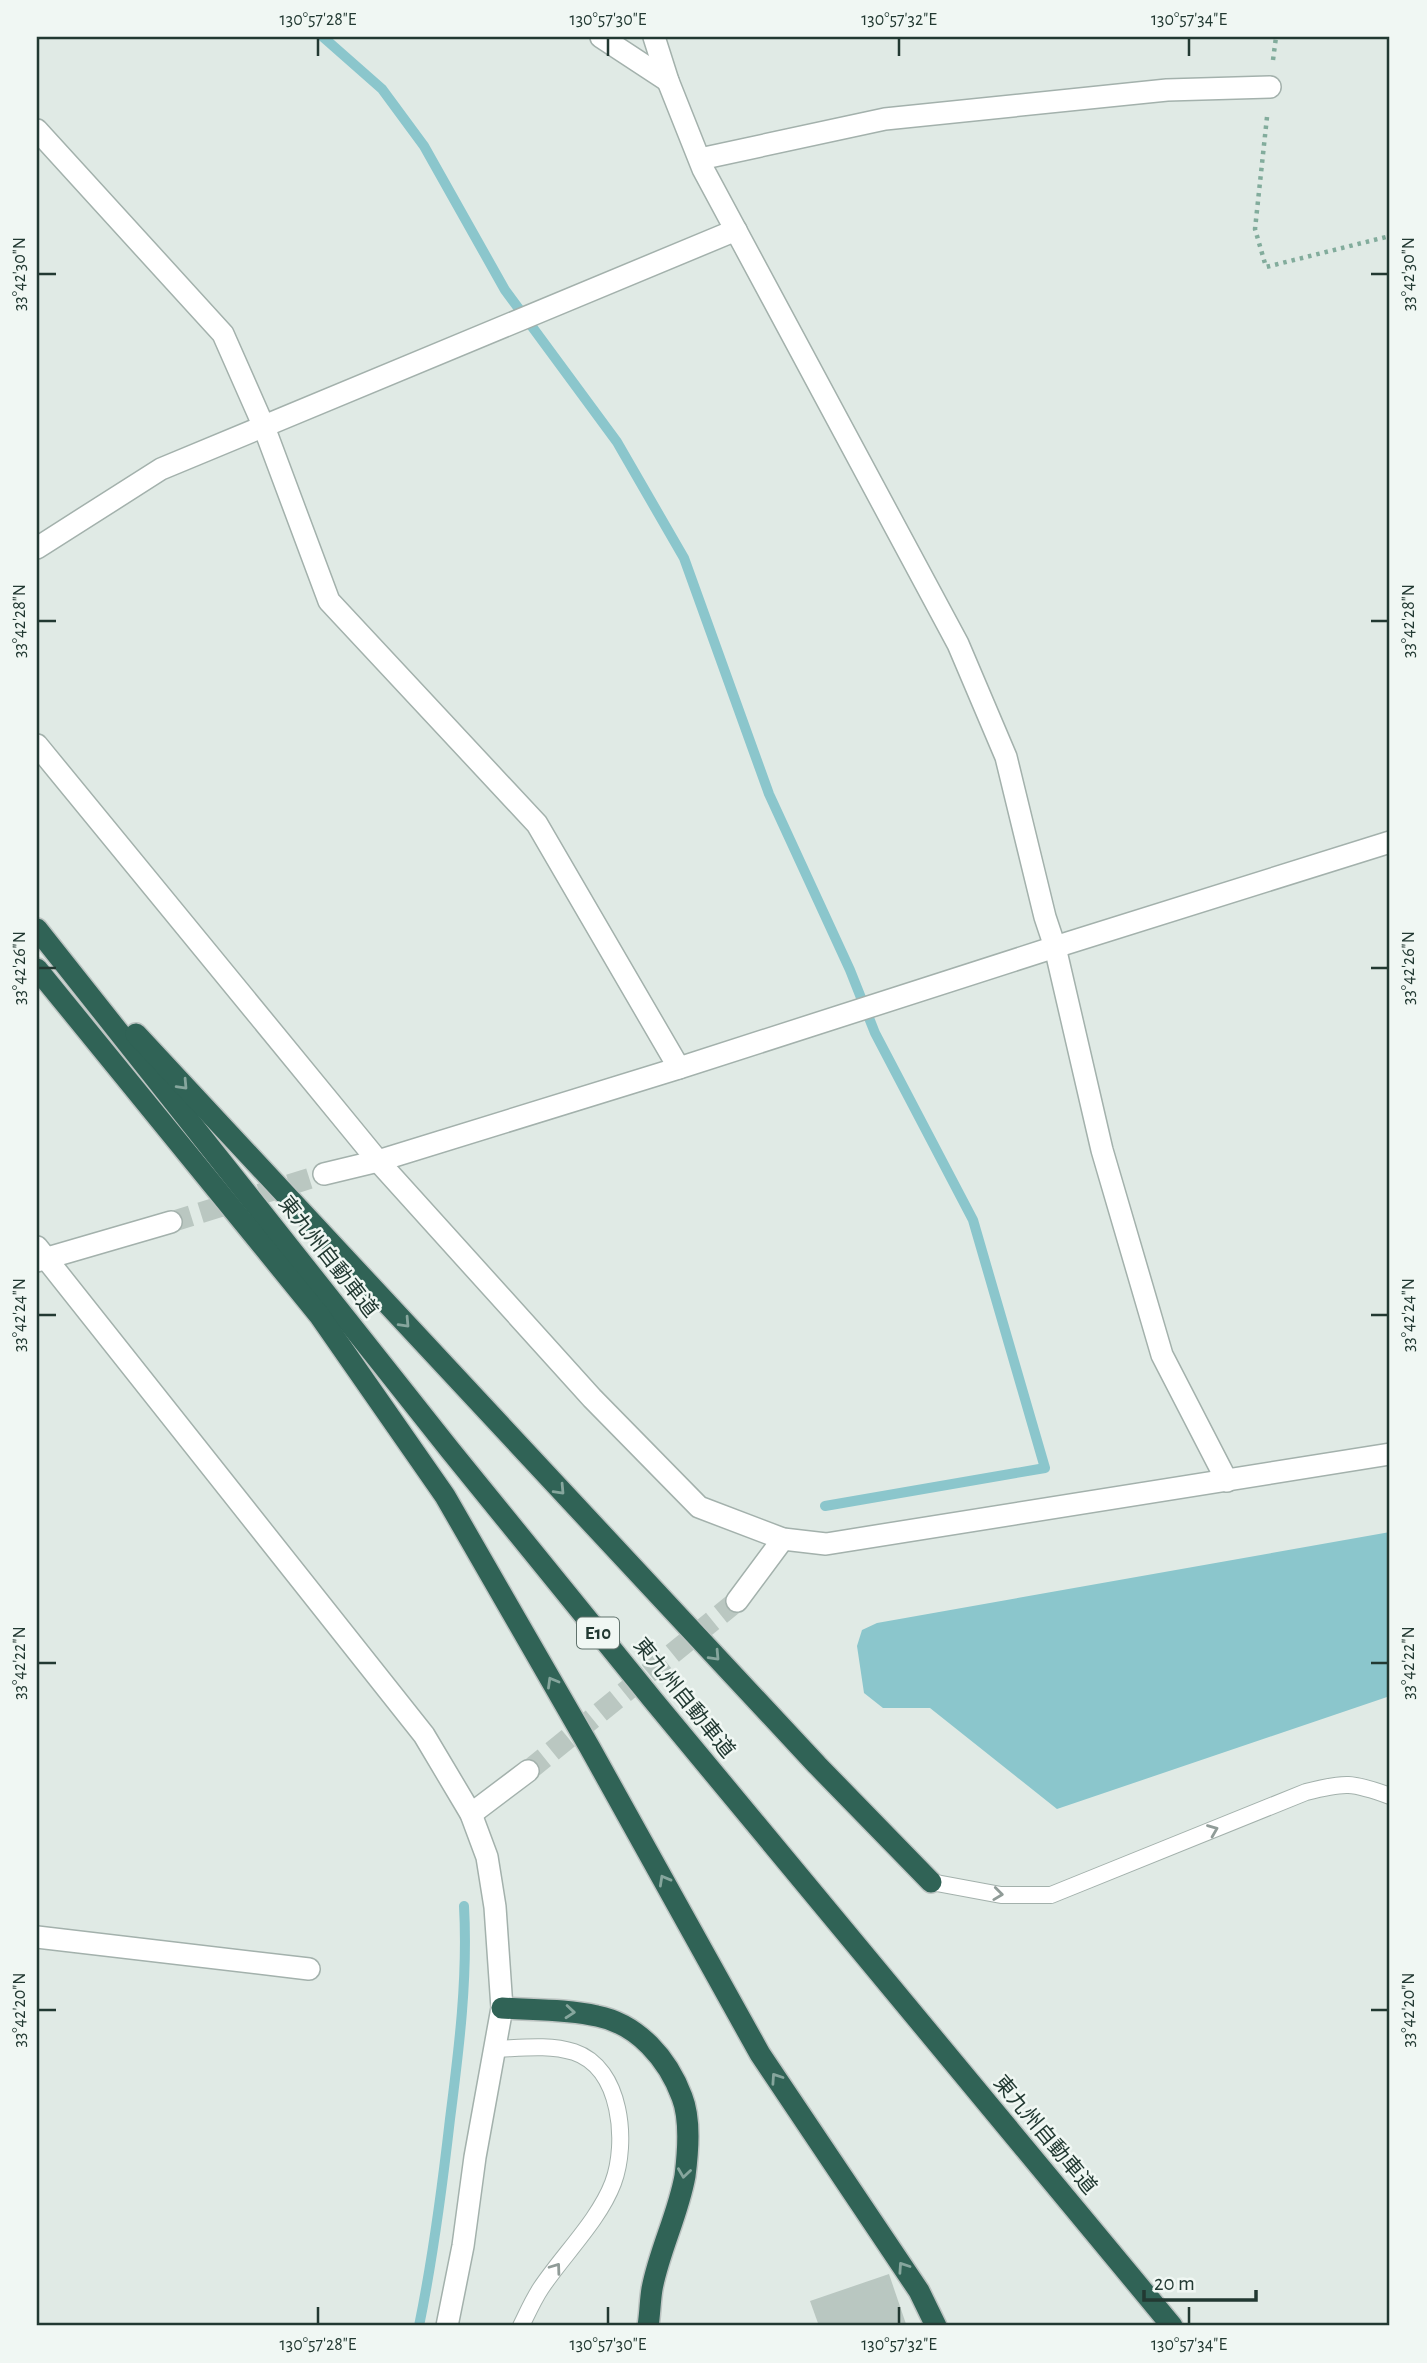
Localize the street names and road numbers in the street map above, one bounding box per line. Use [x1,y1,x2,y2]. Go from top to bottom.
street label: 東九州自動車道 [274,1192,382,1321]
road number: E10 [577,1618,619,1648]
street label: 東九州自動車道 [630,1634,739,1762]
street label: 東九州自動車道 [990,2071,1101,2198]

